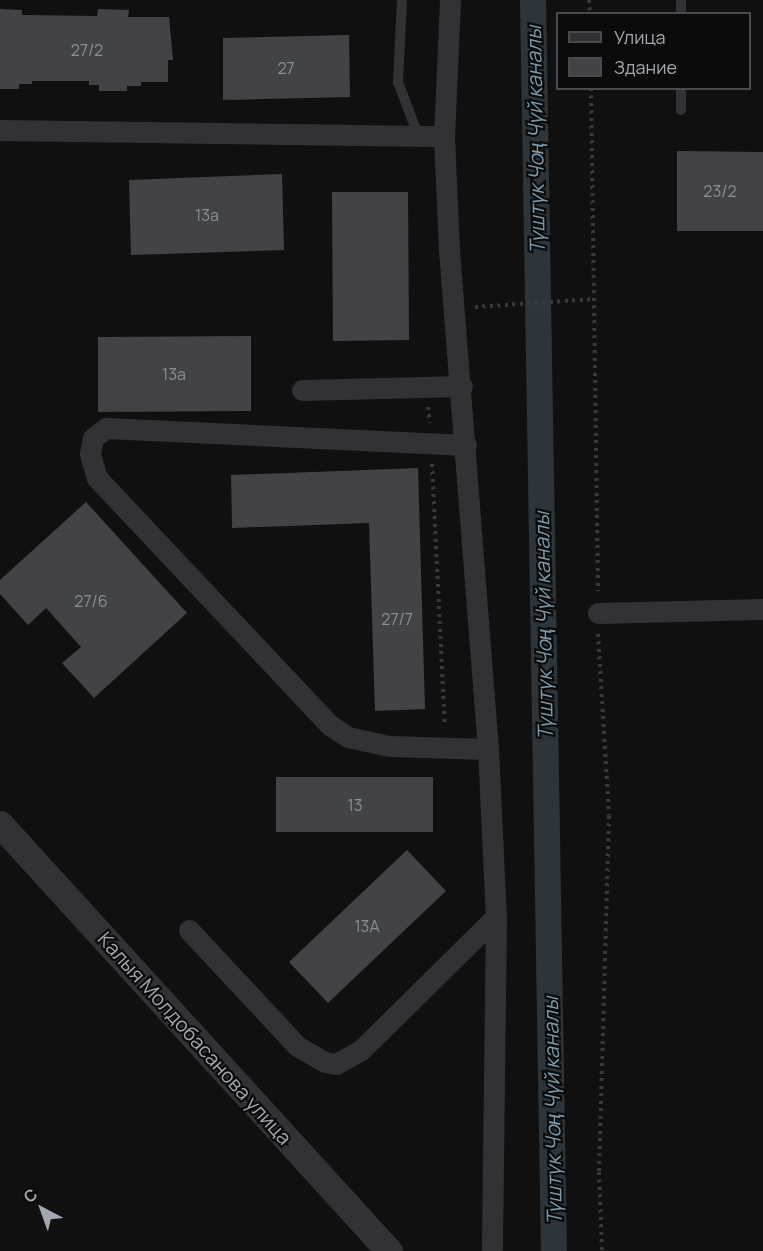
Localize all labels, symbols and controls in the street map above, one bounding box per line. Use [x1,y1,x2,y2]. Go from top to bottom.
legend [556,12,751,90]
text: Улица [614,25,666,49]
water label: Түштүк Чоң Чүй каналы [520,26,550,254]
house number: 27/2 [71,40,103,60]
text: Здание [614,55,677,79]
house number: 27 [277,58,295,78]
house number: 23/2 [703,181,737,201]
house number: 13а [195,205,219,225]
house number: 13а [162,364,186,384]
water label: Түштүк Чоң Чүй каналы [528,512,558,740]
house number: 27/6 [74,591,108,611]
house number: 27/7 [381,609,413,629]
house number: 13 [347,795,363,815]
house number: 13А [354,916,380,936]
street label: Калыя Молдобасанова улица [93,927,297,1149]
water label: Түштүк Чоң Чүй каналы [537,997,567,1225]
north arrow [12,1179,72,1239]
text: С [19,1183,42,1208]

